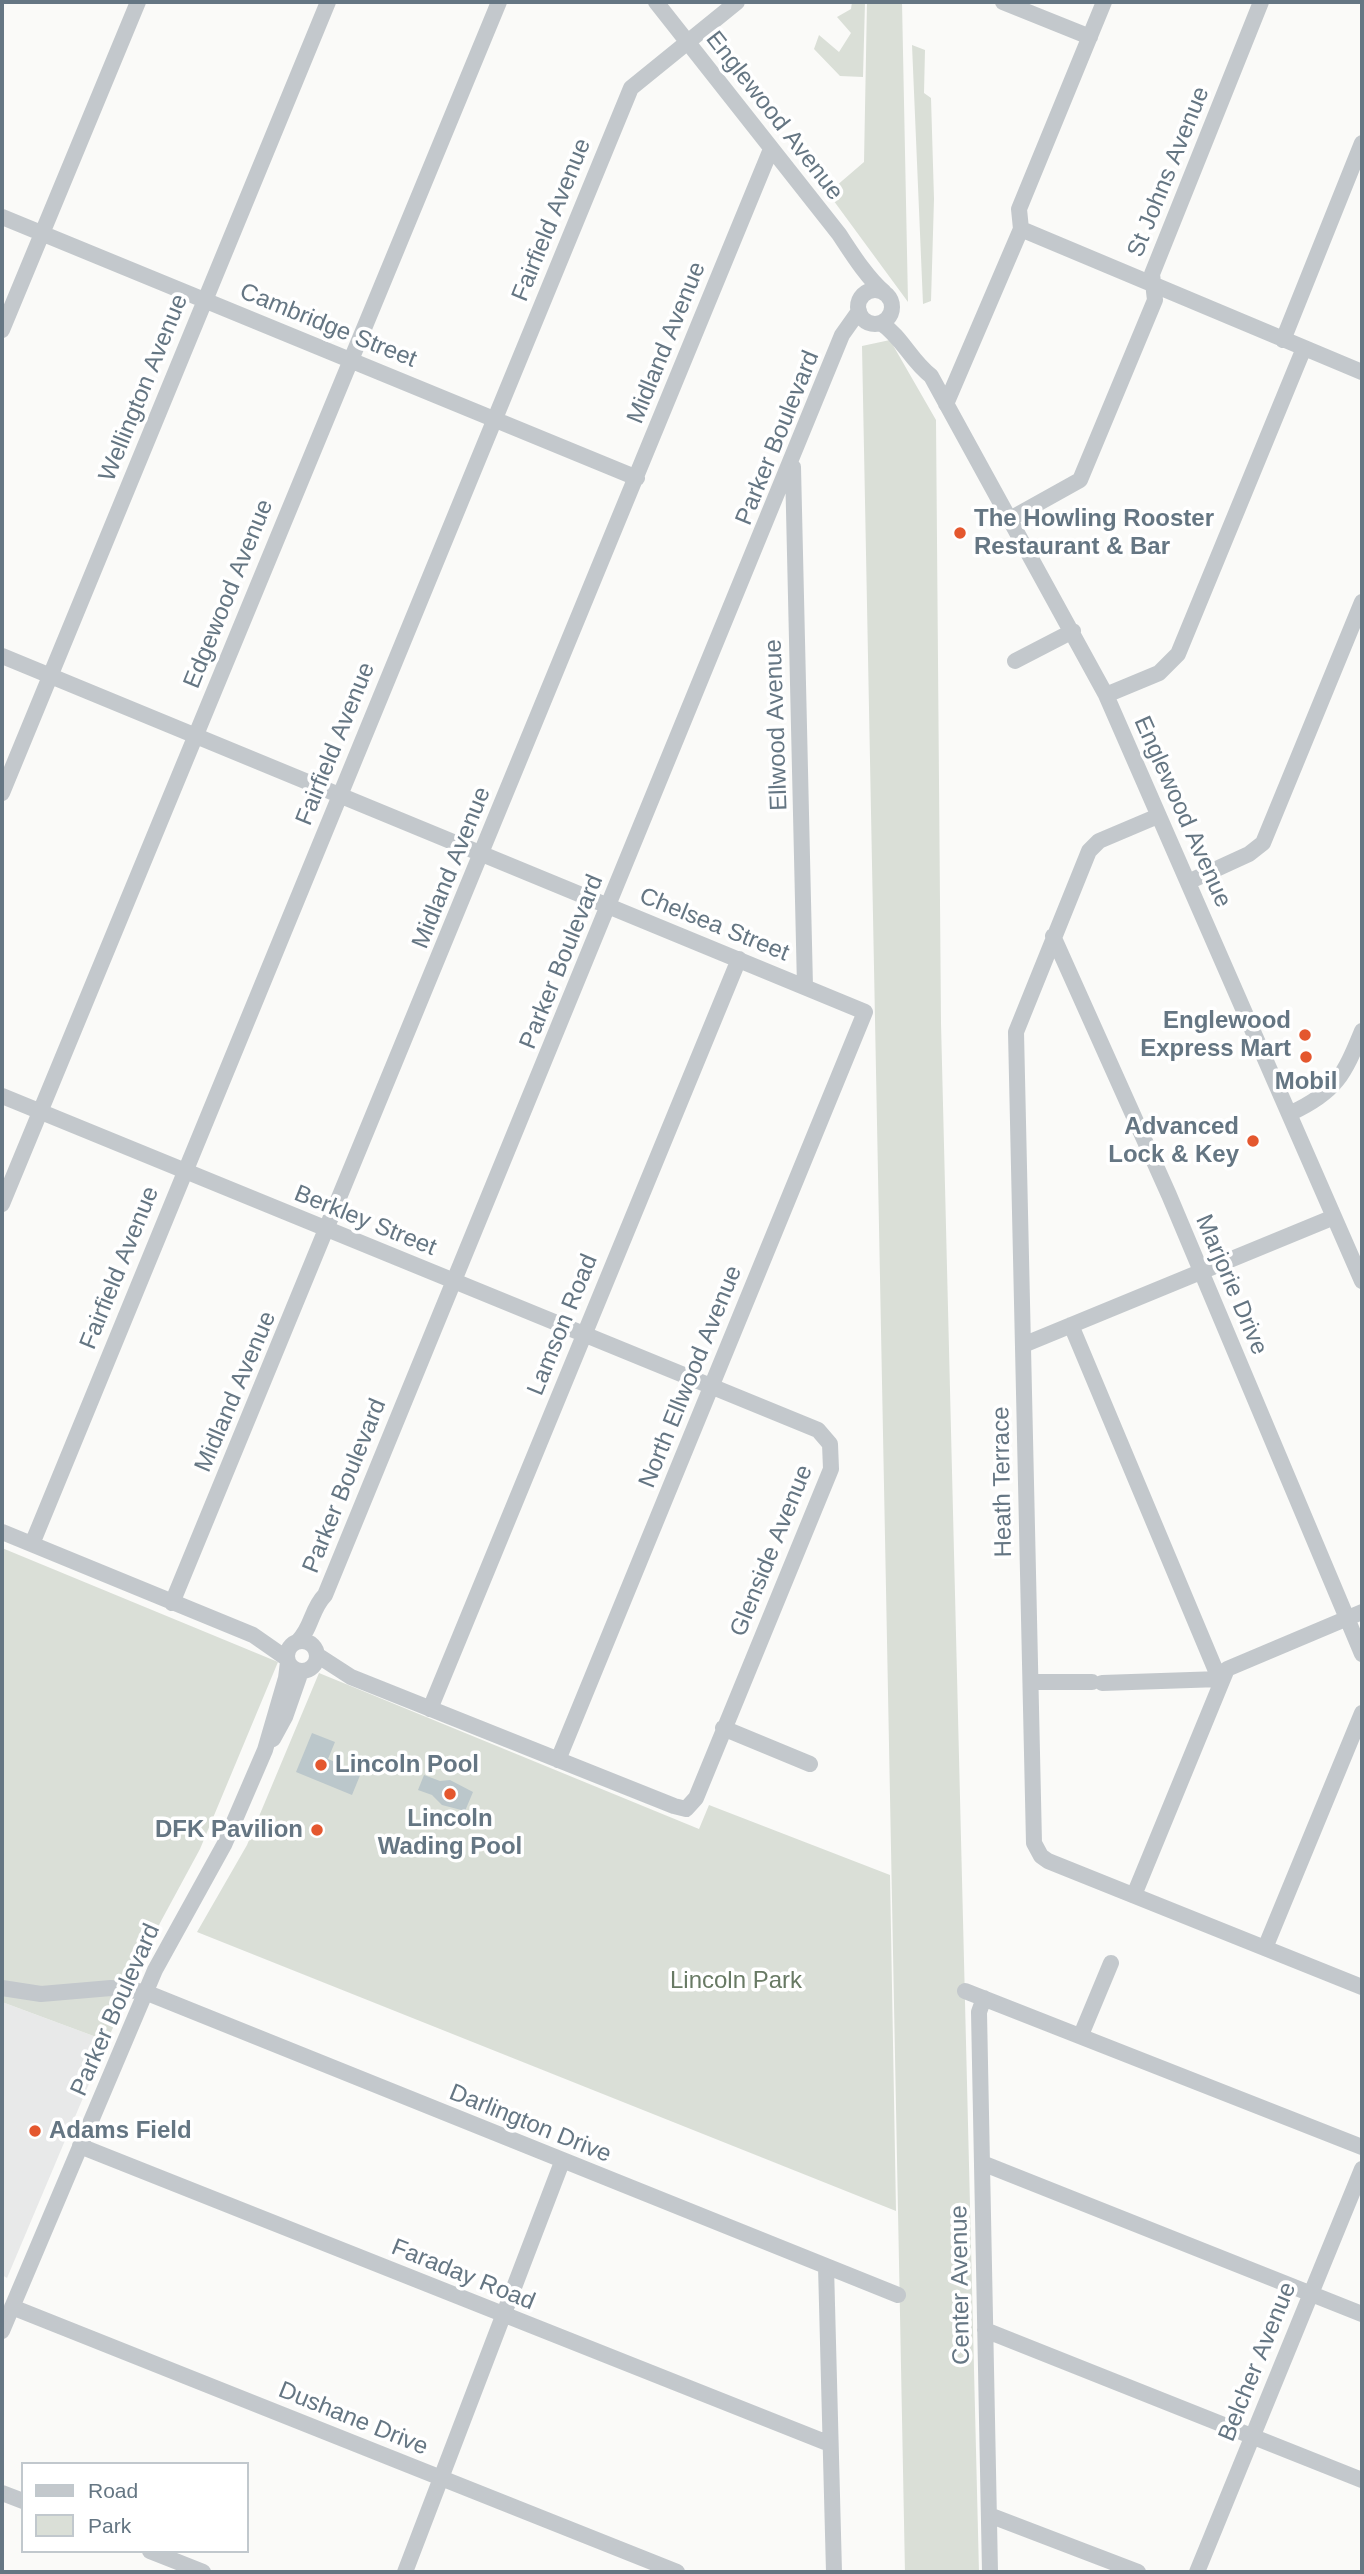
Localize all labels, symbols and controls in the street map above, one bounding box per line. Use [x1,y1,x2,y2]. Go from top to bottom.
street label: Englewood Avenue [699,26,849,206]
street label: St Johns Avenue [1122,83,1216,261]
street label: Fairfield Avenue [506,134,598,306]
street label: Midland Avenue [621,258,713,428]
street label: Cambridge Street [235,277,421,375]
street label: Wellington Avenue [93,290,195,486]
street label: Parker Boulevard [730,347,826,529]
street label: Edgewood Avenue [178,495,280,693]
place label: The Howling Rooster Restaurant & Bar [974,505,1214,561]
marker: The Howling Rooster Restaurant & Bar [952,525,968,541]
street label: Ellwood Avenue [760,639,794,811]
street label: Fairfield Avenue [290,658,382,830]
street label: Englewood Avenue [1127,712,1237,912]
street label: Midland Avenue [406,783,498,953]
street label: Parker Boulevard [514,871,610,1053]
street label: Chelsea Street [635,882,793,968]
place label: Englewood Express Mart [1140,1007,1291,1063]
marker: Englewood Express Mart [1297,1027,1313,1043]
marker: Mobil [1298,1049,1314,1065]
place label: Mobil [1275,1068,1337,1096]
place label: Advanced Lock & Key [1108,1113,1239,1169]
marker: Advanced Lock & Key [1245,1133,1261,1149]
street label: Berkley Street [290,1179,440,1263]
street label: Fairfield Avenue [74,1182,166,1354]
street label: Marjorie Drive [1189,1211,1273,1359]
street label: Lamson Road [522,1250,604,1400]
street label: North Ellwood Avenue [633,1262,749,1492]
street label: Midland Avenue [189,1307,283,1477]
street label: Parker Boulevard [297,1395,393,1577]
street label: Heath Terrace [987,1406,1019,1558]
street label: Glenside Avenue [724,1461,820,1641]
place label: Lincoln Pool [335,1751,479,1779]
marker: Lincoln Pool [313,1757,329,1773]
marker: Lincoln Wading Pool [442,1786,458,1802]
place label: Lincoln Wading Pool [378,1805,522,1861]
place label: DFK Pavilion [155,1816,303,1844]
marker: DFK Pavilion [309,1822,325,1838]
street label: Parker Boulevard [65,1919,167,2101]
park label: Lincoln Park [670,1967,802,1995]
street label: Darlington Drive [445,2078,615,2170]
place label: Adams Field [49,2117,192,2145]
marker: Adams Field [27,2123,43,2139]
street label: Center Avenue [945,2205,977,2365]
street label: Faraday Road [387,2233,539,2317]
street label: Belcher Avenue [1213,2278,1303,2446]
street label: Dushane Drive [274,2376,432,2462]
legend [21,2462,248,2553]
text: Road [88,2479,138,2502]
text: Park [88,2514,131,2537]

